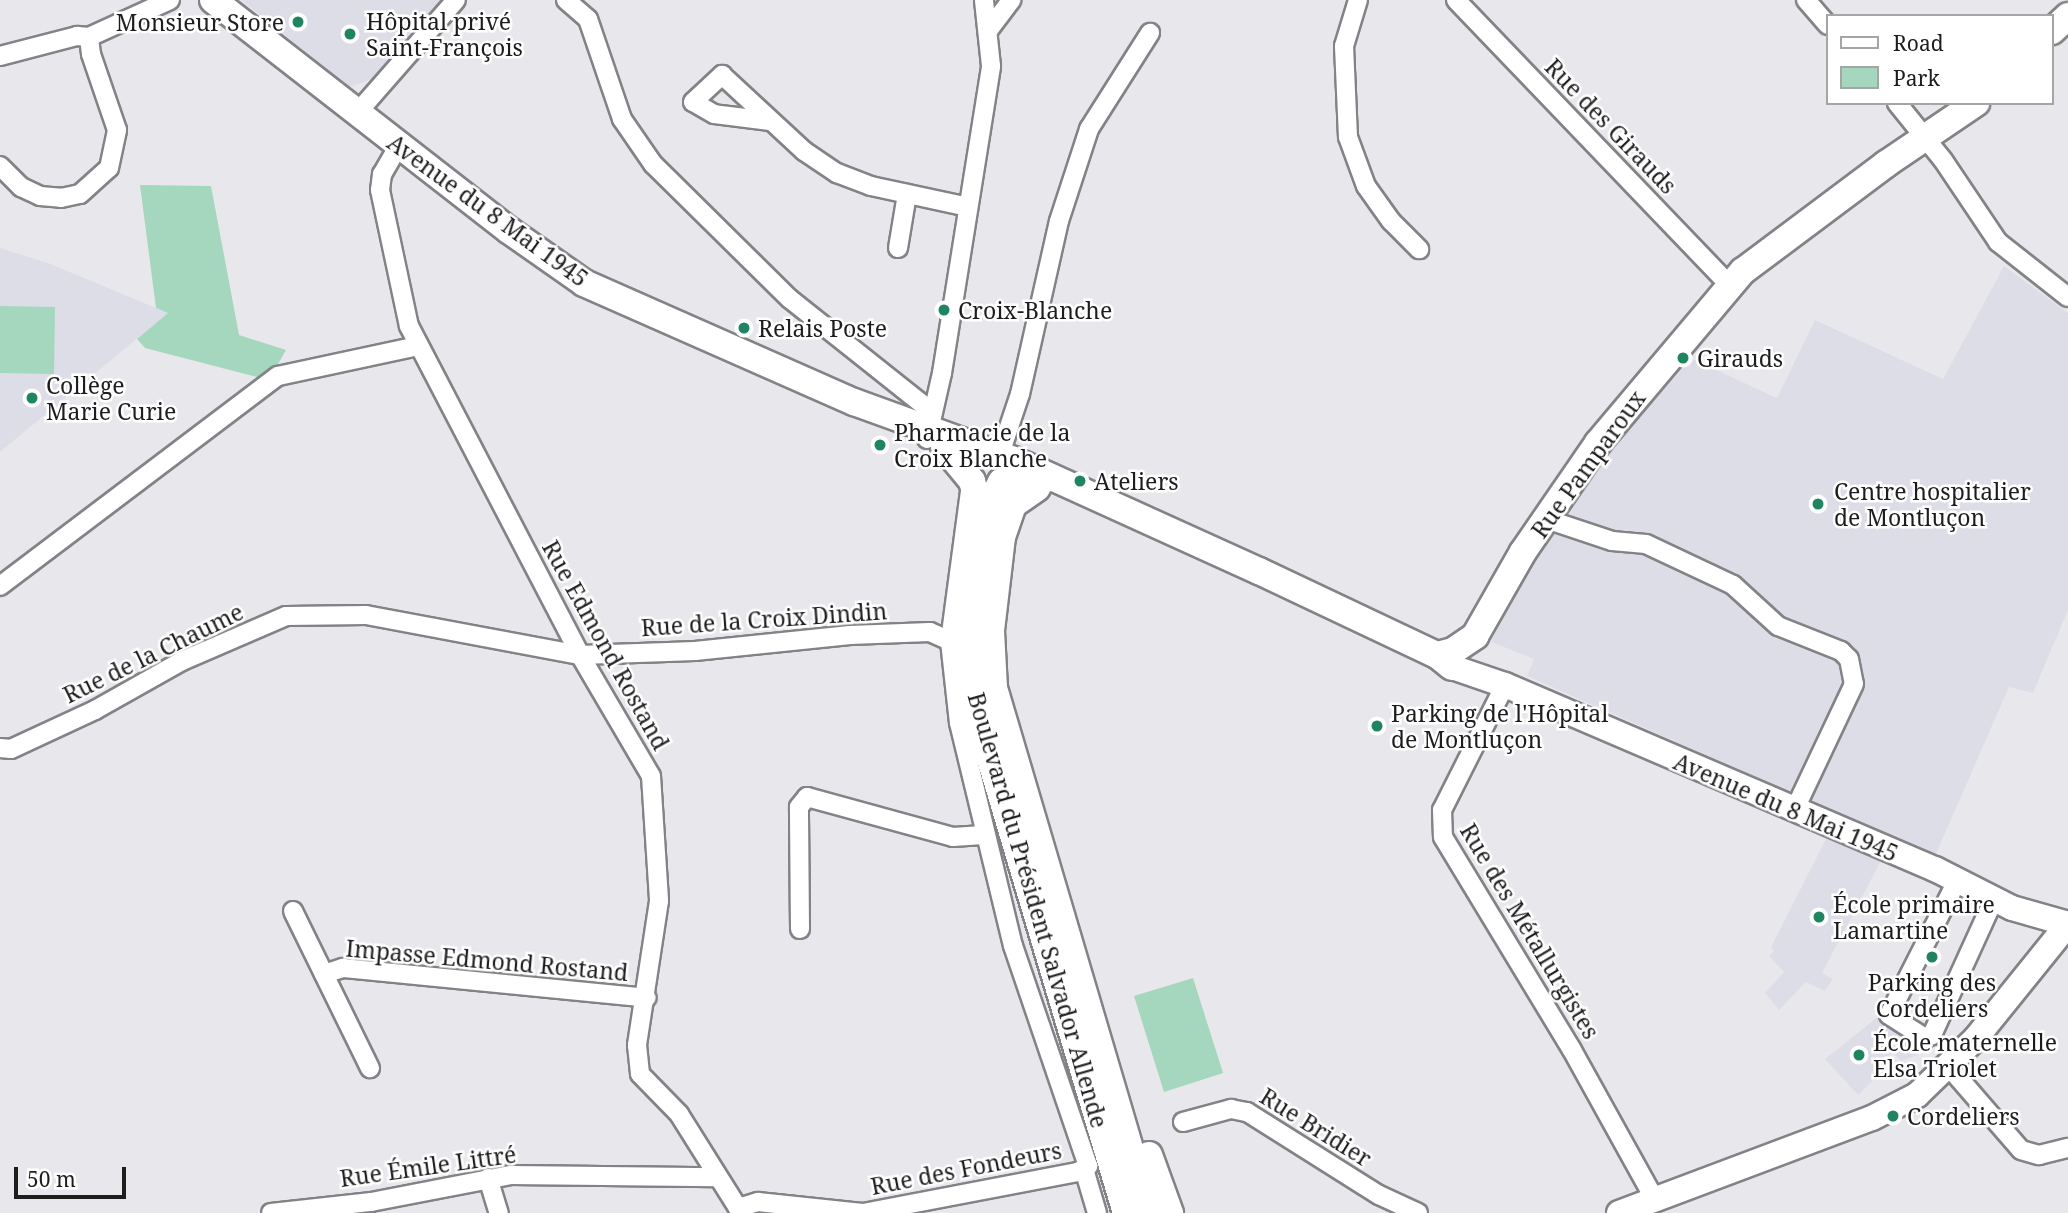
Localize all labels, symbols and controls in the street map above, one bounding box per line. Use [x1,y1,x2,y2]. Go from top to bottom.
place label: Hôpital privé Saint-François [366,7,523,61]
place label: Monsieur Store [116,8,284,36]
marker: Monsieur Store [290,14,306,30]
legend [1826,14,2054,105]
marker: Hôpital privé Saint-François [340,24,360,44]
text: Road [1893,29,1944,57]
street label: Rue des Girauds [1540,53,1682,199]
text: Park [1893,64,1940,92]
street label: Avenue du 8 Mai 1945 [382,128,594,292]
place label: Croix-Blanche [958,296,1112,324]
marker: Croix-Blanche [936,302,952,318]
place label: Relais Poste [758,314,887,342]
marker: Relais Poste [736,320,752,336]
place label: Girauds [1697,344,1783,372]
marker: Girauds [1675,350,1691,366]
place label: Collège Marie Curie [46,371,176,425]
street label: Rue Pamparoux [1525,385,1651,543]
marker: Collège Marie Curie [24,390,40,406]
place label: Pharmacie de la Croix Blanche [894,418,1070,472]
marker: Pharmacie de la Croix Blanche [872,437,888,453]
place label: Ateliers [1094,467,1179,495]
marker: Ateliers [1072,473,1088,489]
place label: Centre hospitalier de Montluçon [1834,477,2031,531]
marker: Centre hospitalier de Montluçon [1808,494,1828,514]
street label: Rue Edmond Rostand [537,535,675,755]
street label: Rue de la Chaume [59,597,247,709]
street label: Rue de la Croix Dindin [640,597,888,641]
street label: Boulevard du Président Salvador Allende [963,689,1113,1131]
place label: Parking de l'Hôpital de Montluçon [1391,699,1608,753]
marker: Parking de l'Hôpital de Montluçon [1369,718,1385,734]
street label: Avenue du 8 Mai 1945 [1670,747,1902,867]
street label: Rue des Métallurgistes [1455,818,1605,1044]
place label: École primaire Lamartine [1833,890,1995,944]
marker: École primaire Lamartine [1811,909,1827,925]
street label: Impasse Edmond Rostand [345,934,629,986]
marker: Parking des Cordeliers [1924,949,1940,965]
place label: Parking des Cordeliers [1868,968,1996,1022]
place label: École maternelle Elsa Triolet [1873,1028,2057,1082]
marker: École maternelle Elsa Triolet [1851,1047,1867,1063]
street label: Rue Bridier [1255,1082,1377,1172]
place label: Cordeliers [1907,1102,2020,1130]
marker: Cordeliers [1885,1108,1901,1124]
street label: Rue des Fondeurs [868,1136,1064,1200]
street label: Rue Émile Littré [338,1140,518,1192]
scale bar [18,1154,130,1198]
text: 50 m [27,1165,76,1193]

